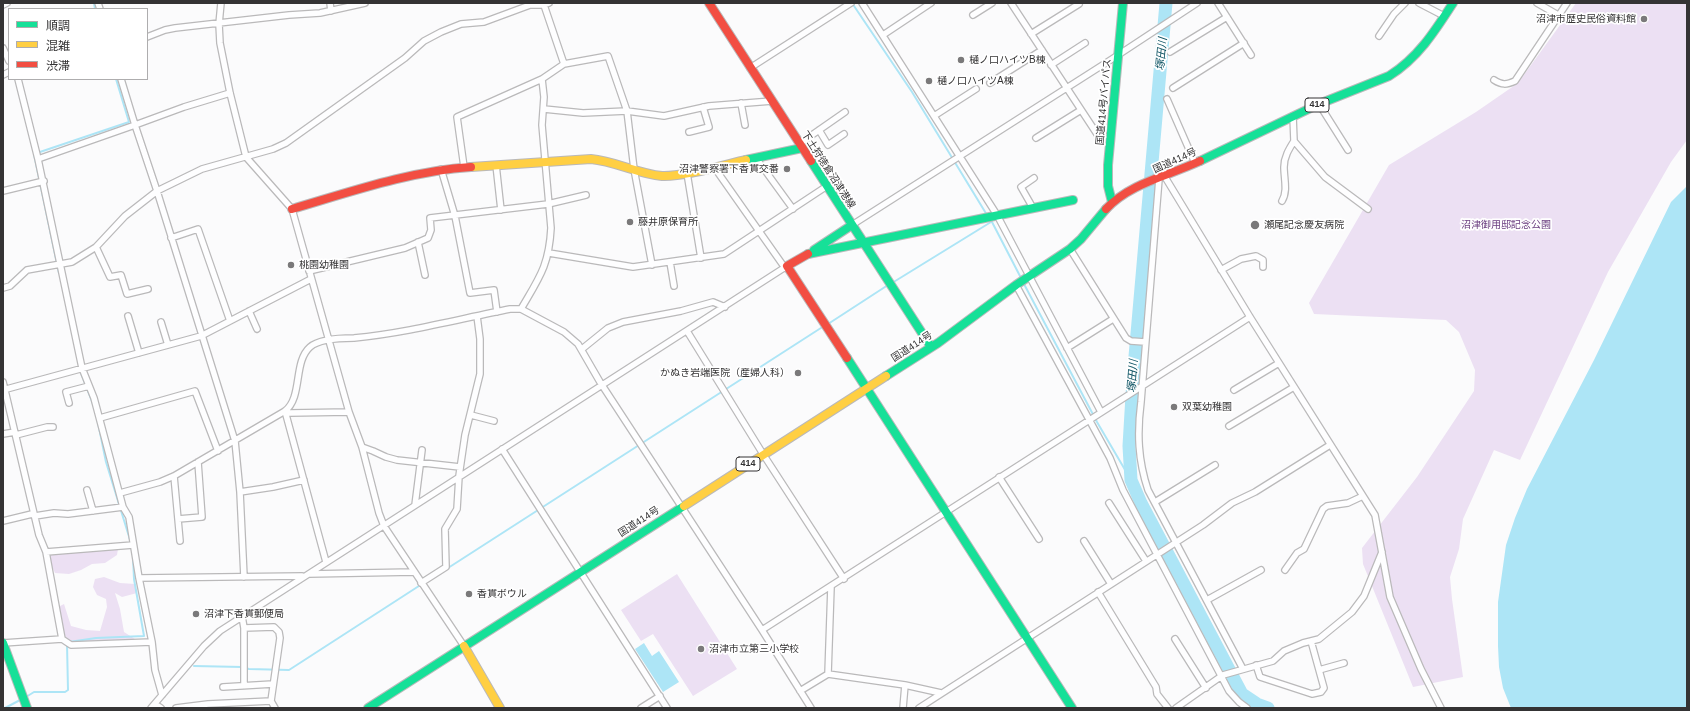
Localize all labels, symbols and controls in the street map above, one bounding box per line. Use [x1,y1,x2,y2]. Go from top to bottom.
legend [8,8,148,80]
place label: 沼津市歴史民俗資料館 [1536,13,1636,25]
marker: 沼津市歴史民俗資料館 [1639,14,1649,24]
text: 順調 [46,19,70,33]
water label: 塚田川 [1154,37,1170,71]
text: 混雑 [46,39,70,53]
place label: 樋ノ口ハイツB棟 [969,54,1046,66]
marker: 樋ノ口ハイツB棟 [956,55,966,65]
street label: 国道414号バイパス [1094,58,1114,146]
text: 渋滞 [46,59,70,73]
place label: 樋ノ口ハイツA棟 [937,75,1014,87]
marker: 樋ノ口ハイツA棟 [924,76,934,86]
road number: 414 [1305,98,1329,112]
street label: 下土狩徳倉沼津港線 [798,129,858,211]
street label: 国道414号 [1151,146,1199,176]
place label: 沼津警察署下香貫交番 [679,163,779,175]
marker: 沼津警察署下香貫交番 [782,164,792,174]
place label: 藤井原保育所 [638,216,698,228]
marker: 藤井原保育所 [625,217,635,227]
marker: 瀬尾記念慶友病院 [1249,219,1261,231]
place label: 瀬尾記念慶友病院 [1264,219,1344,231]
park label: 沼津御用邸記念公園 [1461,219,1551,231]
place label: 桃園幼稚園 [299,259,349,271]
marker: 桃園幼稚園 [286,260,296,270]
street label: 国道414号 [889,329,935,365]
water label: 塚田川 [1125,359,1141,393]
place label: かぬき岩端医院（産婦人科） [660,367,790,379]
marker: かぬき岩端医院（産婦人科） [793,368,803,378]
place label: 双葉幼稚園 [1182,401,1232,413]
marker: 双葉幼稚園 [1169,402,1179,412]
road number: 414 [736,457,760,471]
street label: 国道414号 [616,504,662,540]
place label: 香貫ボウル [477,588,527,600]
marker: 香貫ボウル [464,589,474,599]
place label: 沼津下香貫郵便局 [204,608,284,620]
marker: 沼津下香貫郵便局 [191,609,201,619]
place label: 沼津市立第三小学校 [709,643,799,655]
marker: 沼津市立第三小学校 [696,644,706,654]

